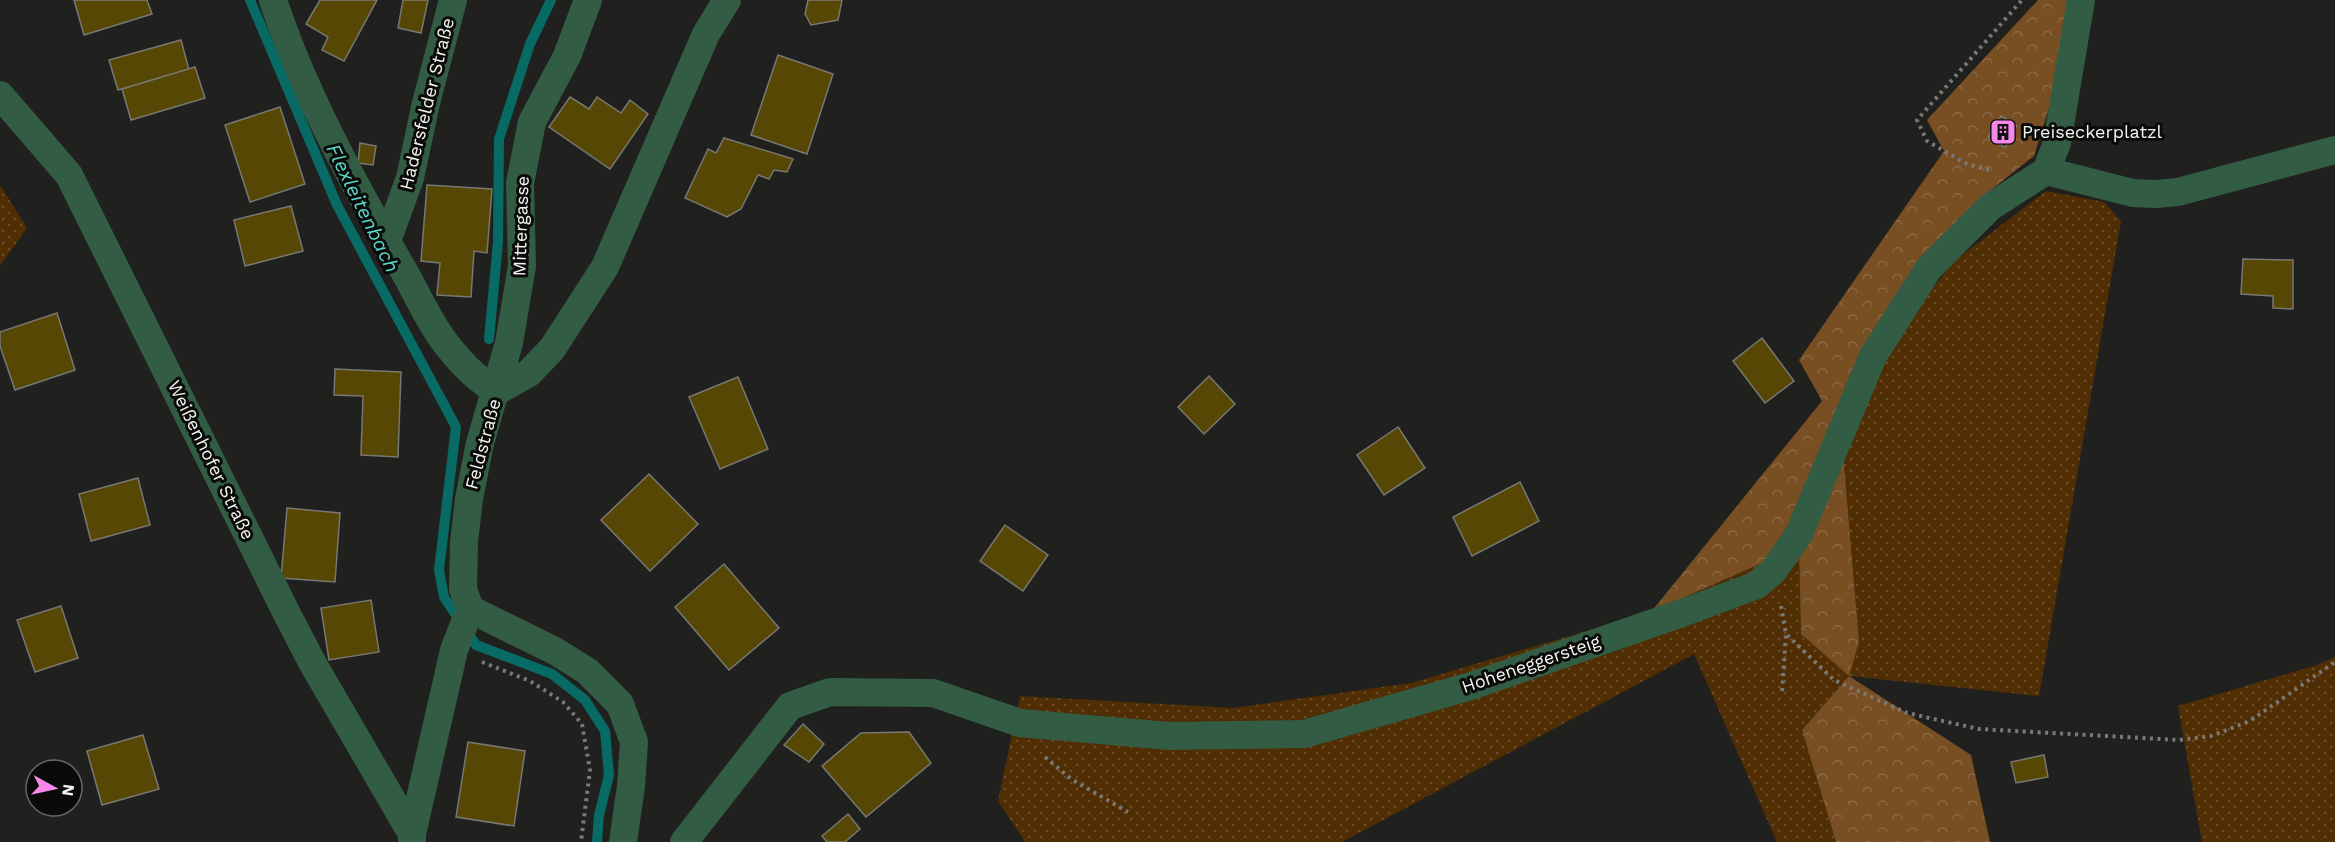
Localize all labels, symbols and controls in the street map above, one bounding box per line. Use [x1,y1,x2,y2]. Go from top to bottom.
street label: Hadersfelder Straße [395,16,458,192]
building icon: Preiseckerplatzl [1988,117,2018,147]
place label: Preiseckerplatzl [2022,121,2163,142]
water label: Flexleitenbach [321,140,405,276]
street label: Mittergasse [508,175,533,277]
street label: Weißenhofer Straße [164,377,259,543]
street label: Feldstraße [460,396,505,491]
street label: Hoheneggersteig [1459,630,1603,697]
north arrow [24,758,84,818]
text: N [58,783,79,797]

